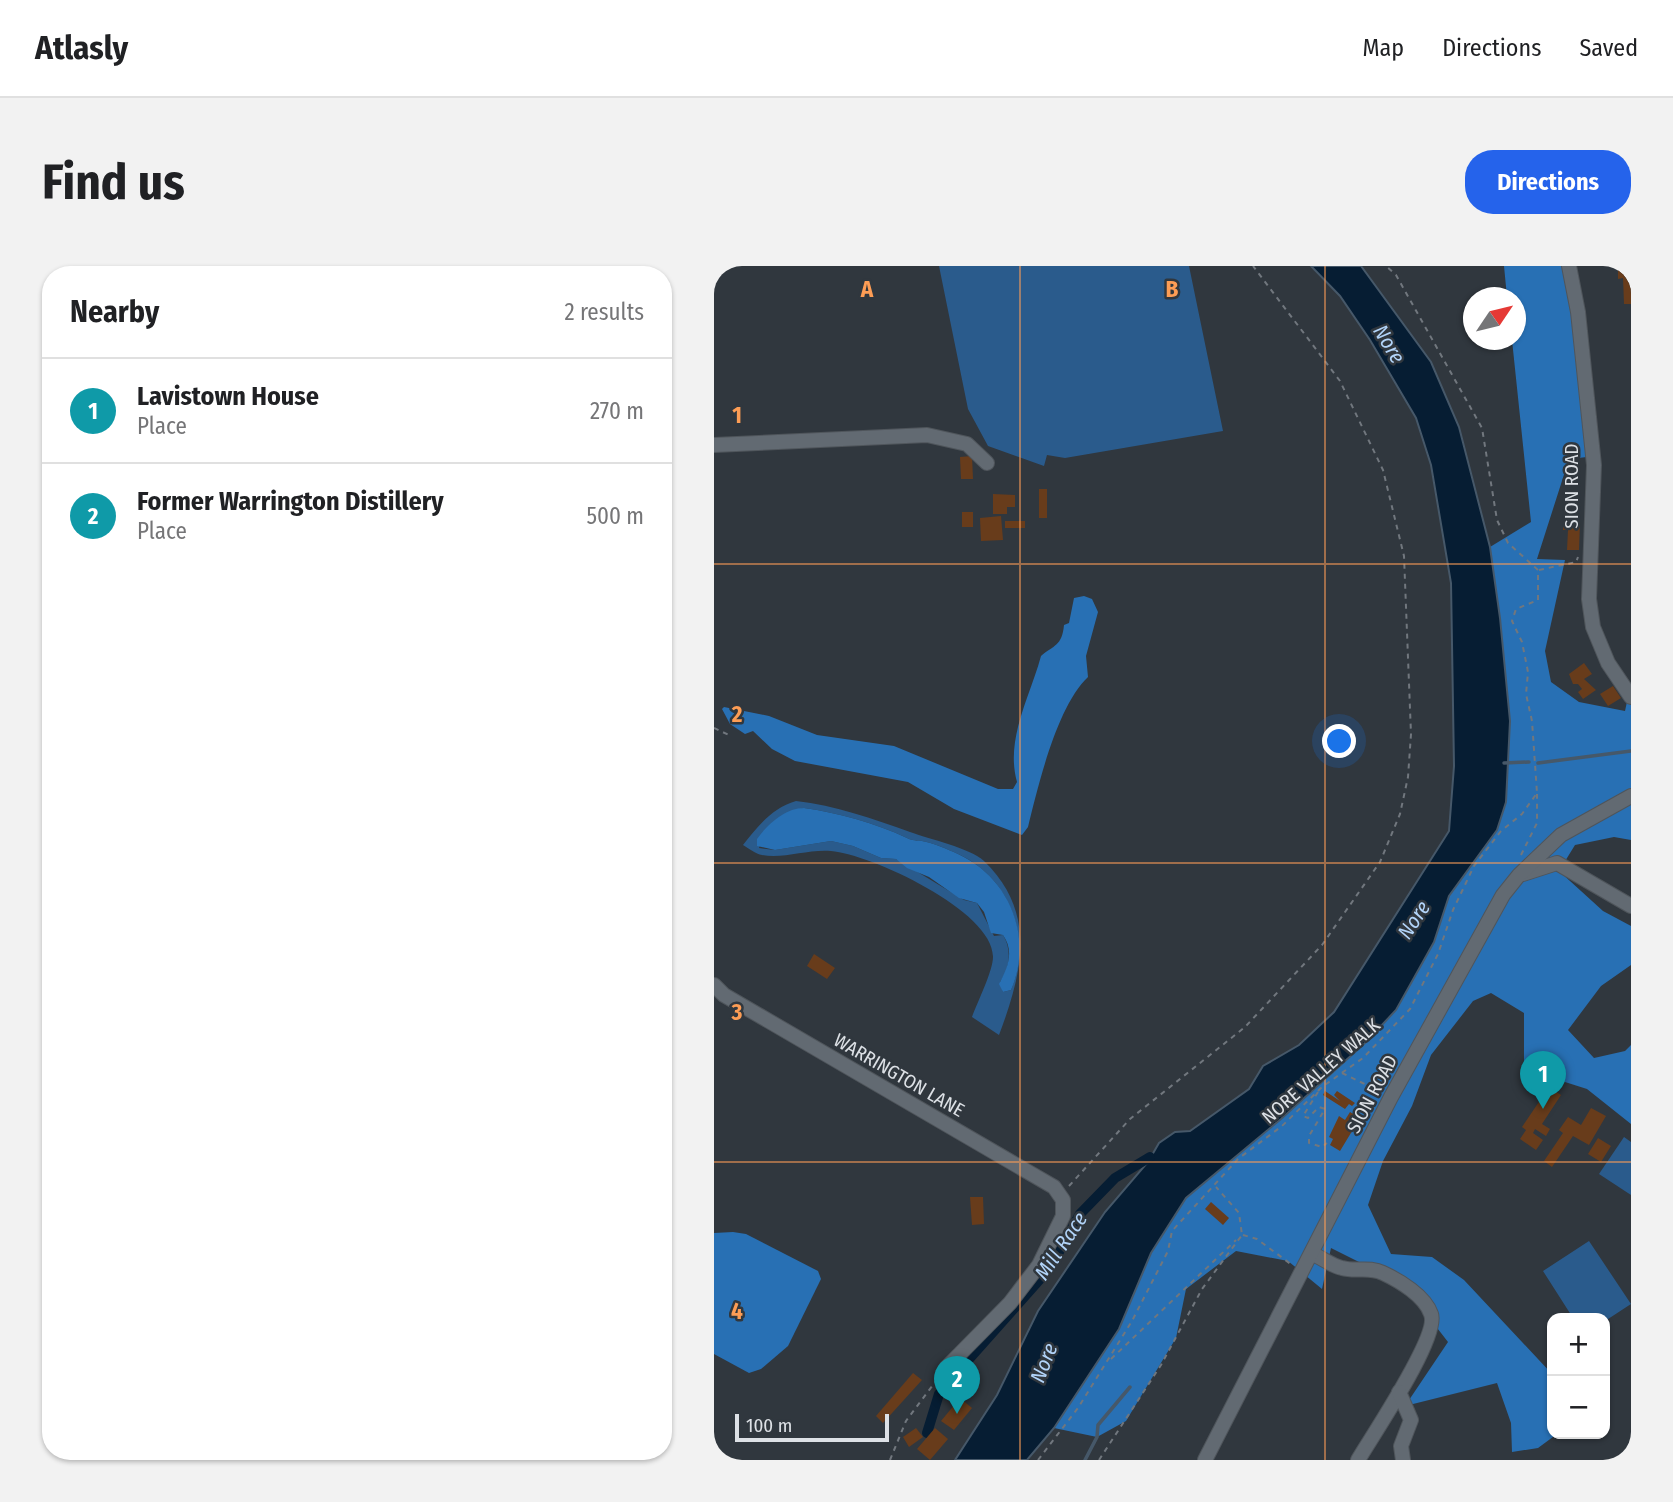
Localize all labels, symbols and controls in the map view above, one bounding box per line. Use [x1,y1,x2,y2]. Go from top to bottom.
text: Atlasly [35,28,128,68]
text: Map [1363,34,1404,62]
text: Directions [1442,34,1541,62]
text: Saved [1579,34,1638,62]
button: Directions [1465,150,1631,214]
text: Find us [42,153,185,212]
text: A [860,275,874,303]
text: B [1166,275,1179,303]
north arrow [1463,287,1526,350]
text: Nearby [70,294,159,330]
text: 2 results [564,298,644,326]
water label: Nore [1367,320,1411,368]
text: Lavistown House [137,381,319,412]
text: 1 [88,397,98,425]
text: 270 m [590,397,644,425]
text: 1 [732,401,742,429]
text: Place [137,412,187,440]
street label: SION ROAD [1560,443,1583,529]
text: Former Warrington Distillery [137,486,444,517]
text: 2 [88,502,98,530]
text: 500 m [586,502,644,530]
text: Place [137,517,187,545]
text: 2 [731,700,743,728]
your location [1322,724,1356,758]
water label: Nore [1392,896,1436,944]
text: 3 [731,998,743,1026]
street label: NORE VALLEY WALK [1257,1013,1385,1129]
street label: WARRINGTON LANE [830,1028,968,1122]
street label: SION ROAD [1342,1051,1402,1137]
pin: 1 [1520,1051,1566,1109]
water label: Mill Race [1029,1207,1093,1285]
text: 4 [731,1297,743,1325]
map controls [1547,1313,1610,1439]
button: + [1547,1313,1610,1376]
water label: Nore [1025,1339,1063,1387]
pin: 2 [934,1356,980,1414]
button: − [1547,1376,1610,1439]
scale bar [735,1411,889,1443]
text: 100 m [746,1414,792,1437]

